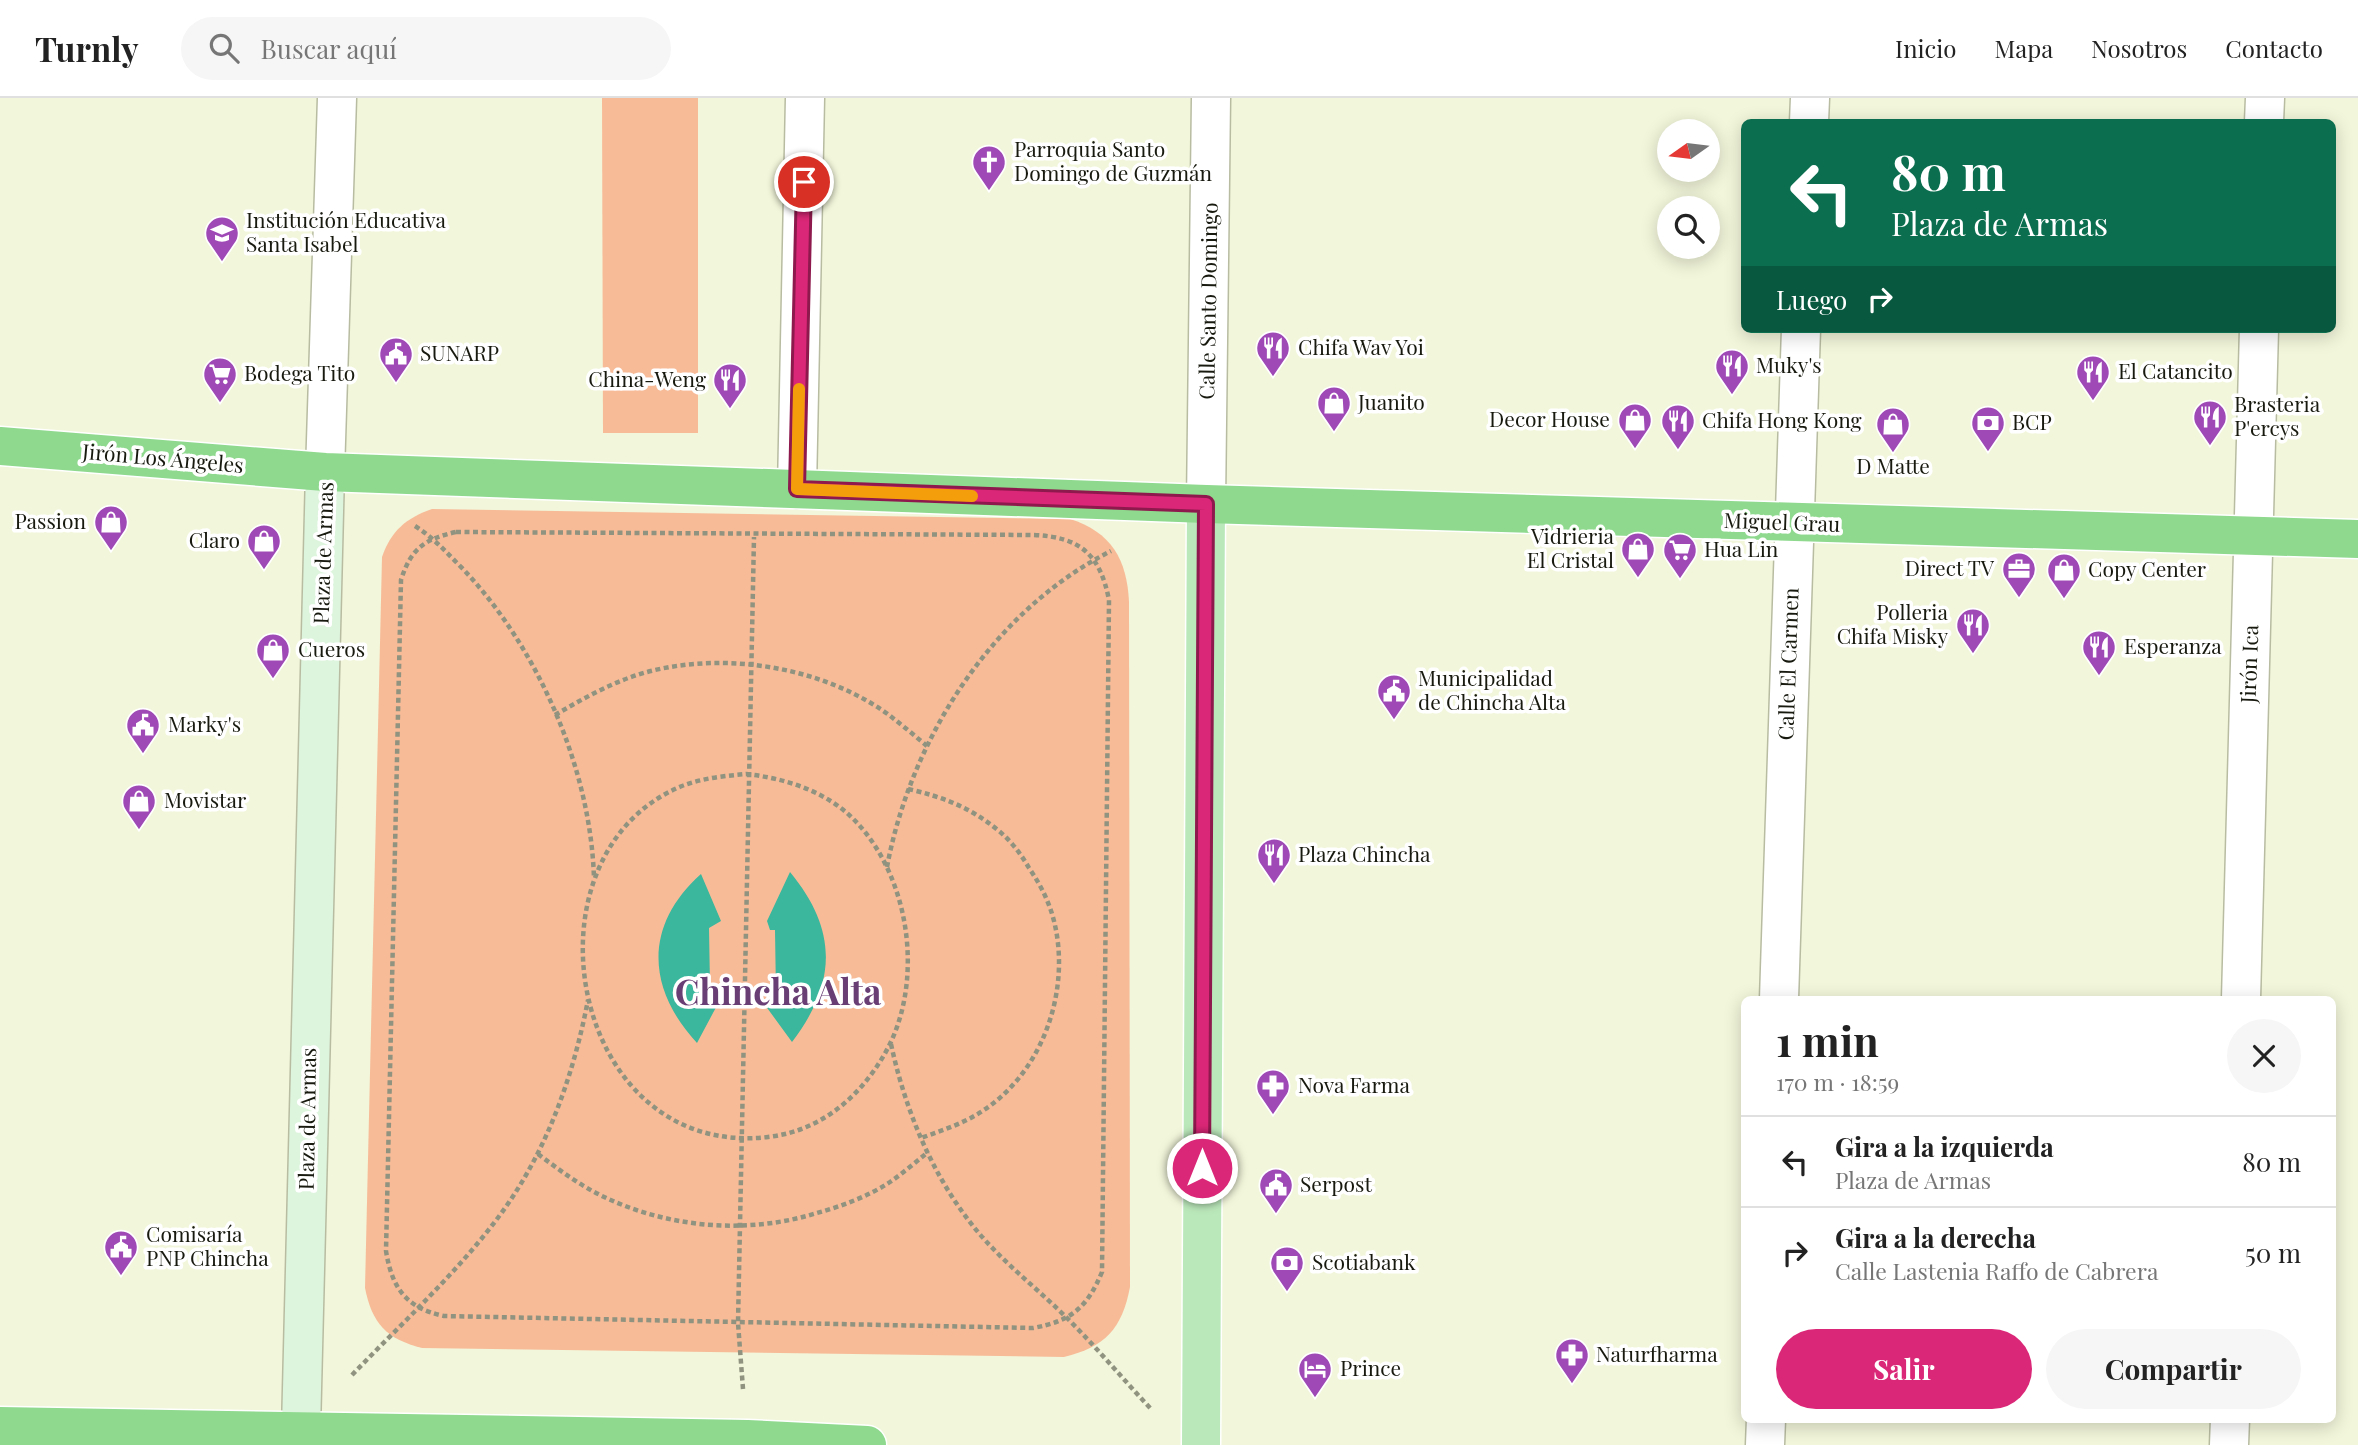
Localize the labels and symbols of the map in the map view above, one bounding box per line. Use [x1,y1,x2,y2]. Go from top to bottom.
north arrow [1657,119,1720,182]
place label: Parroquia Santo Domingo de Guzmán [1014,134,1213,186]
church icon: Parroquia Santo Domingo de Guzmán [970,143,1008,192]
pin [774,152,834,212]
street label: Calle Santo Domingo [1191,202,1223,400]
place label: Institución Educativa Santa Isabel [246,205,446,257]
school or university icon: Institución Educativa Santa Isabel [203,214,241,263]
restaurant icon: Chifa Wav Yoi [1254,329,1292,378]
place label: Chifa Wav Yoi [1298,332,1424,360]
public building icon: SUNARP [377,335,415,384]
place label: SUNARP [420,338,499,366]
restaurant icon: Muky's [1713,347,1751,396]
place label: Muky's [1756,350,1822,378]
restaurant icon: El Catancito [2074,353,2112,402]
supermarket icon: Bodega Tito [201,355,239,404]
place label: El Catancito [2118,356,2233,384]
place label: Bodega Tito [244,358,355,386]
restaurant icon: China-Weng [711,361,749,410]
place label: China-Weng [588,364,706,392]
shop icon: Juanito [1315,384,1353,433]
place label: Juanito [1357,387,1425,415]
place label: Brasteria P'ercys [2234,389,2321,441]
restaurant icon: Brasteria P'ercys [2191,398,2229,447]
shop icon: Decor House [1616,401,1654,450]
restaurant icon: Chifa Hong Kong [1659,402,1697,451]
place label: Decor House [1489,404,1610,432]
bank icon: BCP [1969,404,2007,453]
place label: Chifa Hong Kong [1702,405,1862,433]
shop icon: D Matte [1874,405,1912,454]
place label: BCP [2012,407,2052,435]
street label: Jirón Los Ángeles [80,436,245,478]
place label: D Matte [1856,451,1930,479]
street label: Plaza de Armas [306,481,338,625]
shop icon: Passion [92,503,130,552]
street label: Miguel Grau [1723,505,1841,537]
place label: Passion [14,506,86,534]
place label: Vidrieria El Cristal [1527,521,1615,573]
shop icon: Claro [245,522,283,571]
place label: Claro [189,525,240,553]
shop icon: Vidrieria El Cristal [1619,530,1657,579]
supermarket icon: Hua Lin [1661,531,1699,580]
place label: Hua Lin [1704,534,1779,562]
office icon: Direct TV [2000,550,2038,599]
shop icon: Copy Center [2045,551,2083,600]
place label: Direct TV [1905,553,1995,581]
place label: Copy Center [2088,554,2207,582]
street label: Calle El Carmen [1770,587,1804,741]
place label: Polleria Chifa Misky [1837,597,1949,649]
restaurant icon: Polleria Chifa Misky [1954,606,1992,655]
street label: Jirón Ica [2233,624,2263,705]
restaurant icon: Esperanza [2080,628,2118,677]
shop icon: Cueros [254,631,292,680]
place label: Esperanza [2124,631,2222,659]
place label: Cueros [298,634,365,662]
place label: Municipalidad de Chincha Alta [1418,663,1566,715]
public building icon: Municipalidad de Chincha Alta [1375,672,1413,721]
public building icon: Marky's [124,706,162,755]
place label: Marky's [168,709,241,737]
shop icon: Movistar [120,782,158,831]
place label: Movistar [164,785,247,813]
restaurant icon: Plaza Chincha [1255,836,1293,885]
place label: Plaza Chincha [1298,839,1431,867]
district label: Chincha Alta [675,967,881,1014]
street label: Plaza de Armas [291,1048,321,1190]
pharmacy icon: Nova Farma [1254,1067,1292,1116]
place label: Nova Farma [1298,1070,1410,1098]
position arrow [1165,1131,1239,1205]
public building icon: Serpost [1257,1166,1295,1215]
place label: Serpost [1300,1169,1372,1197]
place label: Comisaría PNP Chincha [146,1219,269,1271]
public building icon: Comisaría PNP Chincha [102,1228,140,1277]
bank icon: Scotiabank [1268,1244,1306,1293]
place label: Scotiabank [1312,1247,1416,1275]
pharmacy icon: Naturfharma [1553,1336,1591,1385]
place label: Naturfharma [1596,1339,1718,1367]
hotel icon: Prince [1296,1350,1334,1399]
place label: Prince [1340,1353,1401,1381]

